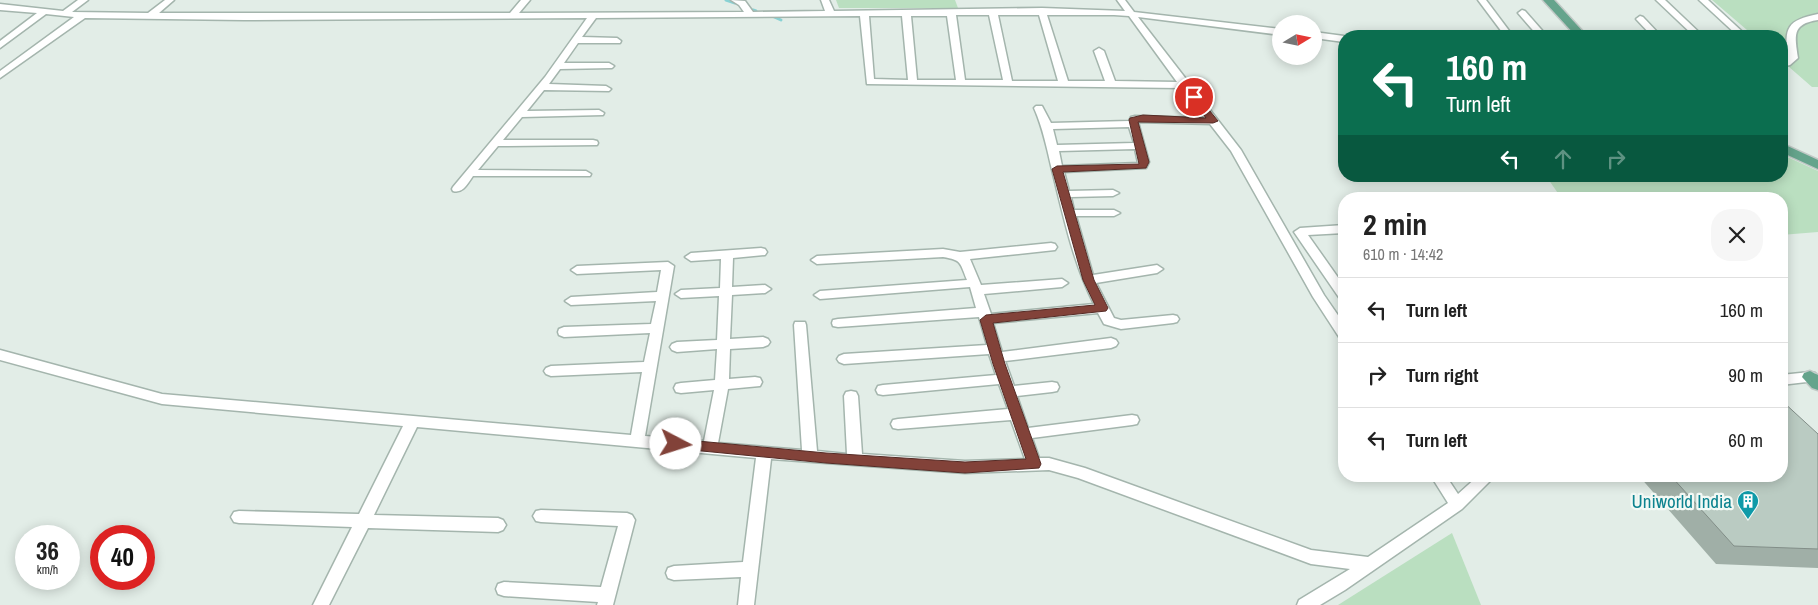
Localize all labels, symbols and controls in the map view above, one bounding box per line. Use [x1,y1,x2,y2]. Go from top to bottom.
north arrow [1272,15,1322,65]
map controls [1272,15,1322,65]
text: 160 m [1446,44,1527,91]
icon: left [1363,50,1428,115]
pin [1173,76,1215,118]
icon: arrive [1180,83,1208,111]
text: Turn left [1446,89,1511,119]
icon: left [1496,145,1524,173]
icon: ahead [1549,145,1577,173]
icon: right [1602,145,1630,173]
text: 2 min [1363,204,1427,244]
button: close [1711,209,1763,261]
text: 610 m · 14:42 [1363,243,1443,265]
icon: left [1363,296,1391,324]
text: Turn left [1406,297,1467,323]
text: 160 m [1720,297,1763,323]
icon: right [1363,361,1391,389]
text: Turn right [1406,362,1478,388]
text: 90 m [1728,362,1763,388]
position arrow [649,417,701,469]
icon: left [1363,426,1391,454]
text: Turn left [1406,427,1467,453]
text: 60 m [1728,427,1763,453]
place label: Uniworld India [1632,488,1732,514]
building icon: Uniworld India [1736,489,1760,520]
speed limit sign: 40 [90,525,155,590]
text: 36 [36,534,59,568]
text: km/h [37,562,58,578]

